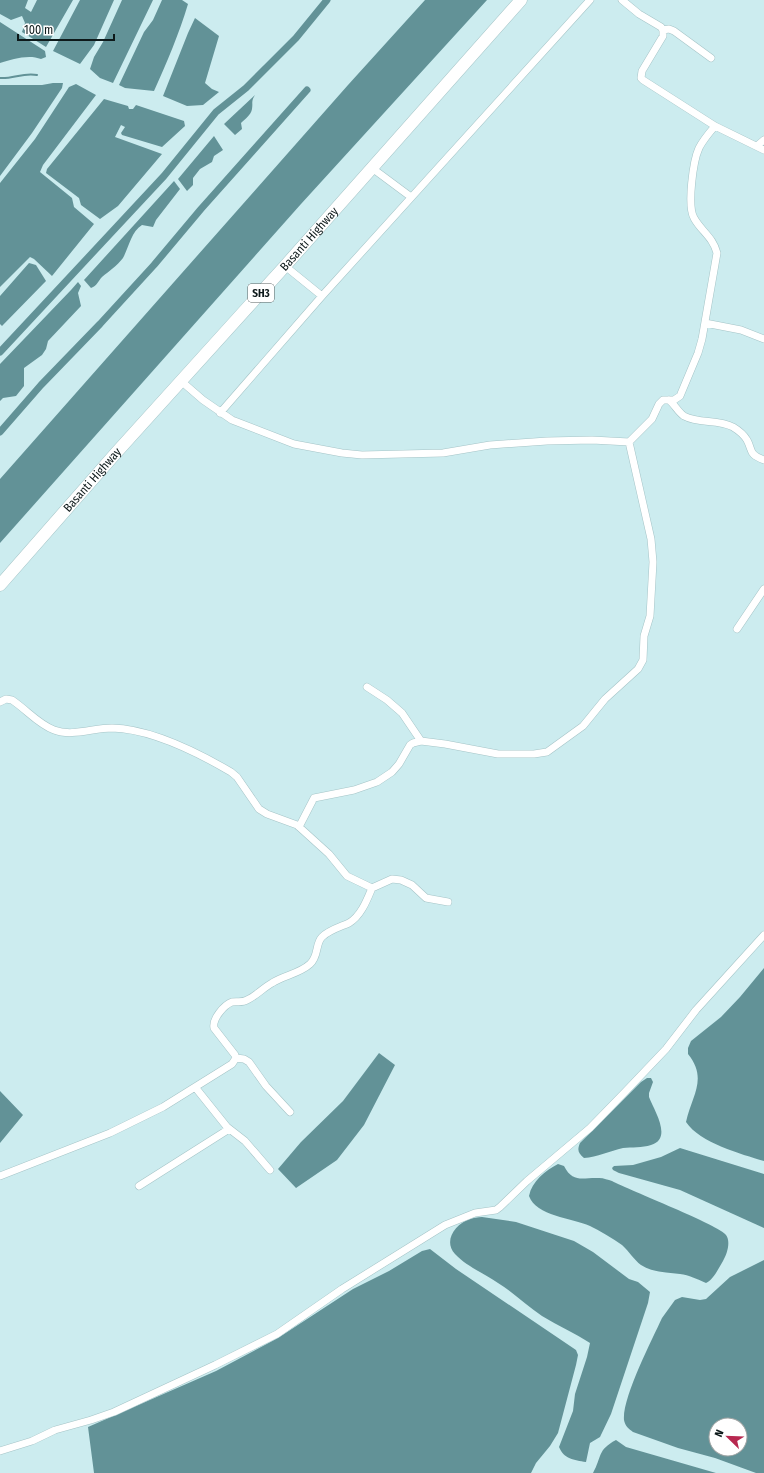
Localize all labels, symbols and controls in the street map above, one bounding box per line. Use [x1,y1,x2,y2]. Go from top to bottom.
scale bar [18,16,114,42]
text: 100 m [24,23,53,37]
street label: Basanti Highway [277,204,341,274]
road number: SH3 [248,284,274,302]
street label: Basanti Highway [61,444,125,515]
north arrow [708,1417,748,1457]
text: N [712,1428,727,1439]

